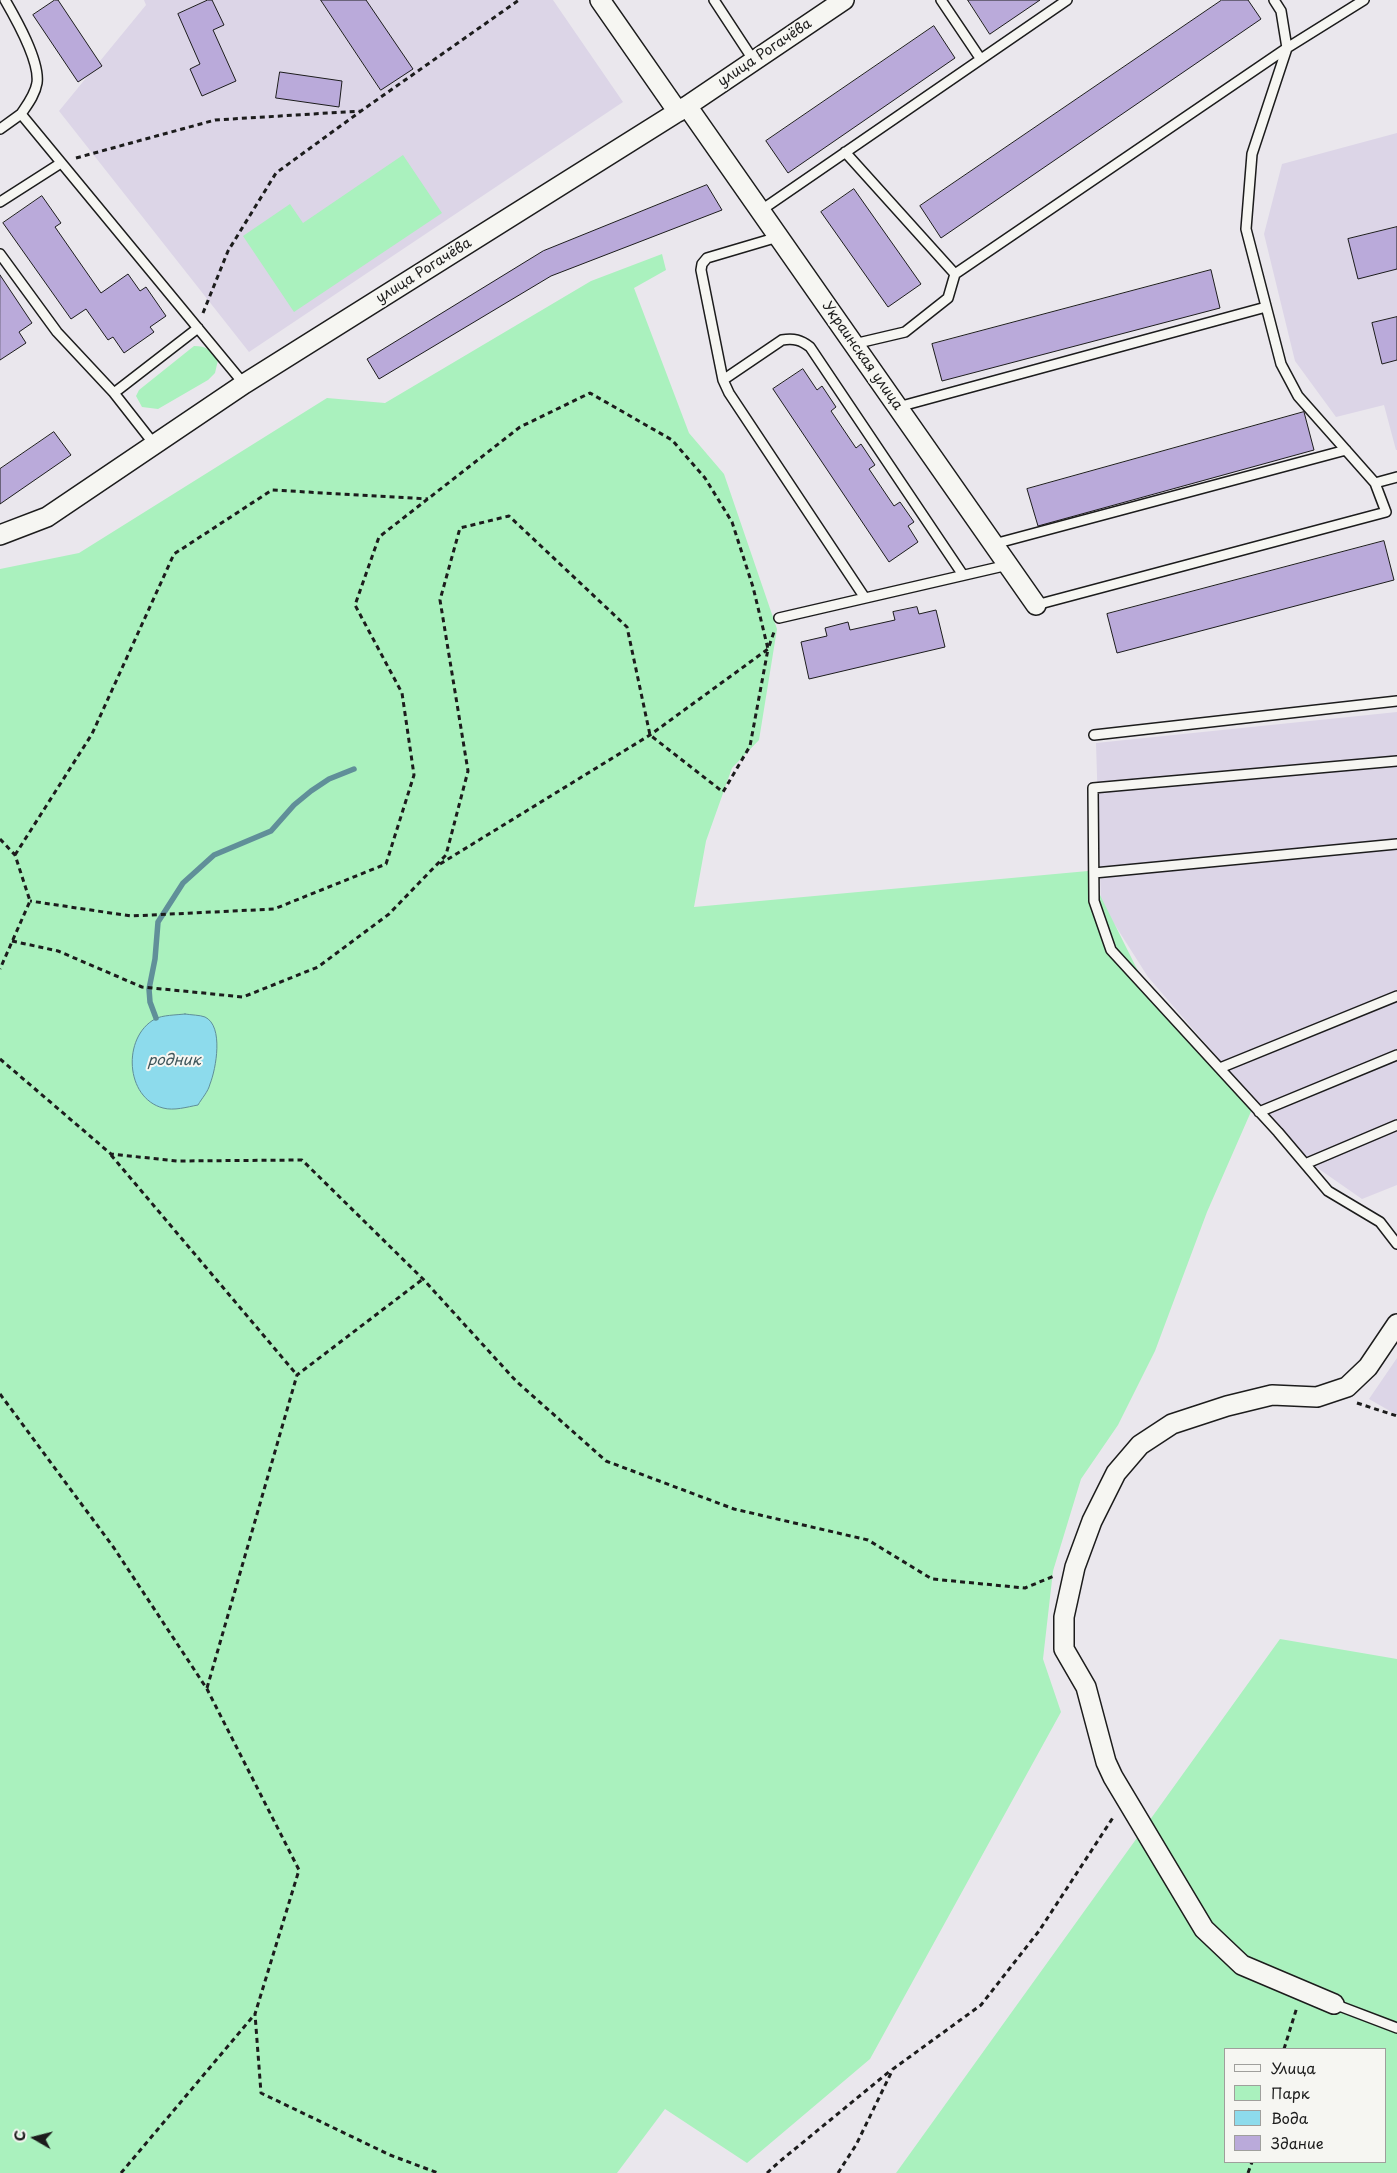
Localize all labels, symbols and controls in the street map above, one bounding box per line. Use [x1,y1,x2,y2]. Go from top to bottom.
street label: улица Рогачёва [715,15,815,91]
street label: улица Рогачёва [373,235,475,307]
street label: Украинская улица [818,298,906,414]
water label: родник [147,1052,201,1070]
legend [1224,2048,1387,2163]
text: Улица [1271,2056,1316,2079]
text: Парк [1271,2081,1310,2104]
text: Вода [1271,2106,1308,2129]
north arrow [10,2113,60,2163]
text: С [9,2129,31,2143]
text: Здание [1271,2131,1324,2154]

